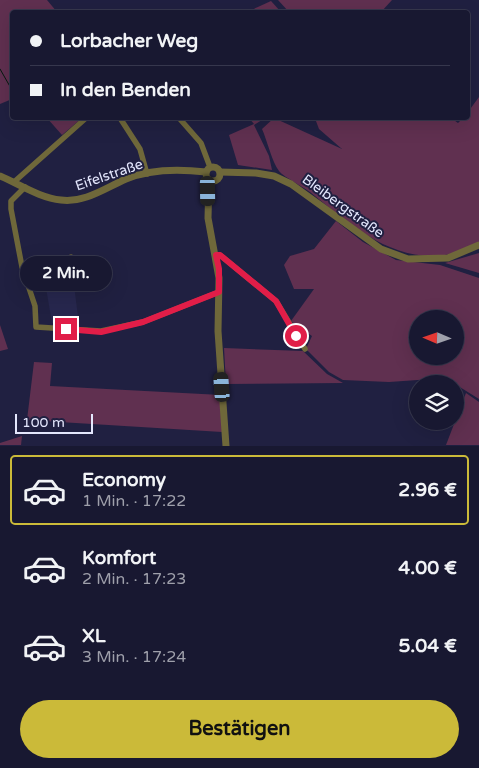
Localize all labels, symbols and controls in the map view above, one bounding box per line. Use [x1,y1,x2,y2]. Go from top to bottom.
text: Lorbacher Weg [60,30,198,52]
text: In den Benden [60,79,191,101]
street label: Eifelstraße [73,155,145,195]
street label: Bleibergstraße [299,171,387,241]
car [200,176,215,206]
callout: 2 Min. [20,256,112,292]
text: 2 Min. [42,263,90,283]
north arrow [409,310,464,365]
map controls [409,310,464,430]
route end [55,318,77,340]
route start [285,325,307,347]
car [213,372,230,402]
button: layers [409,375,464,430]
scale bar [15,410,92,434]
text: 100 m [22,414,65,431]
icon: car [22,468,67,513]
text: Economy [82,469,166,491]
text: 2.96 € [398,479,457,501]
text: 1 Min. · 17:22 [82,491,186,511]
icon: car [22,546,67,591]
text: Komfort [82,547,156,569]
text: 4.00 € [398,557,457,579]
text: 2 Min. · 17:23 [82,569,186,589]
icon: car [22,624,67,669]
text: XL [82,625,106,647]
text: 5.04 € [399,635,457,657]
text: 3 Min. · 17:24 [82,647,186,667]
button: Bestätigen [20,700,459,758]

